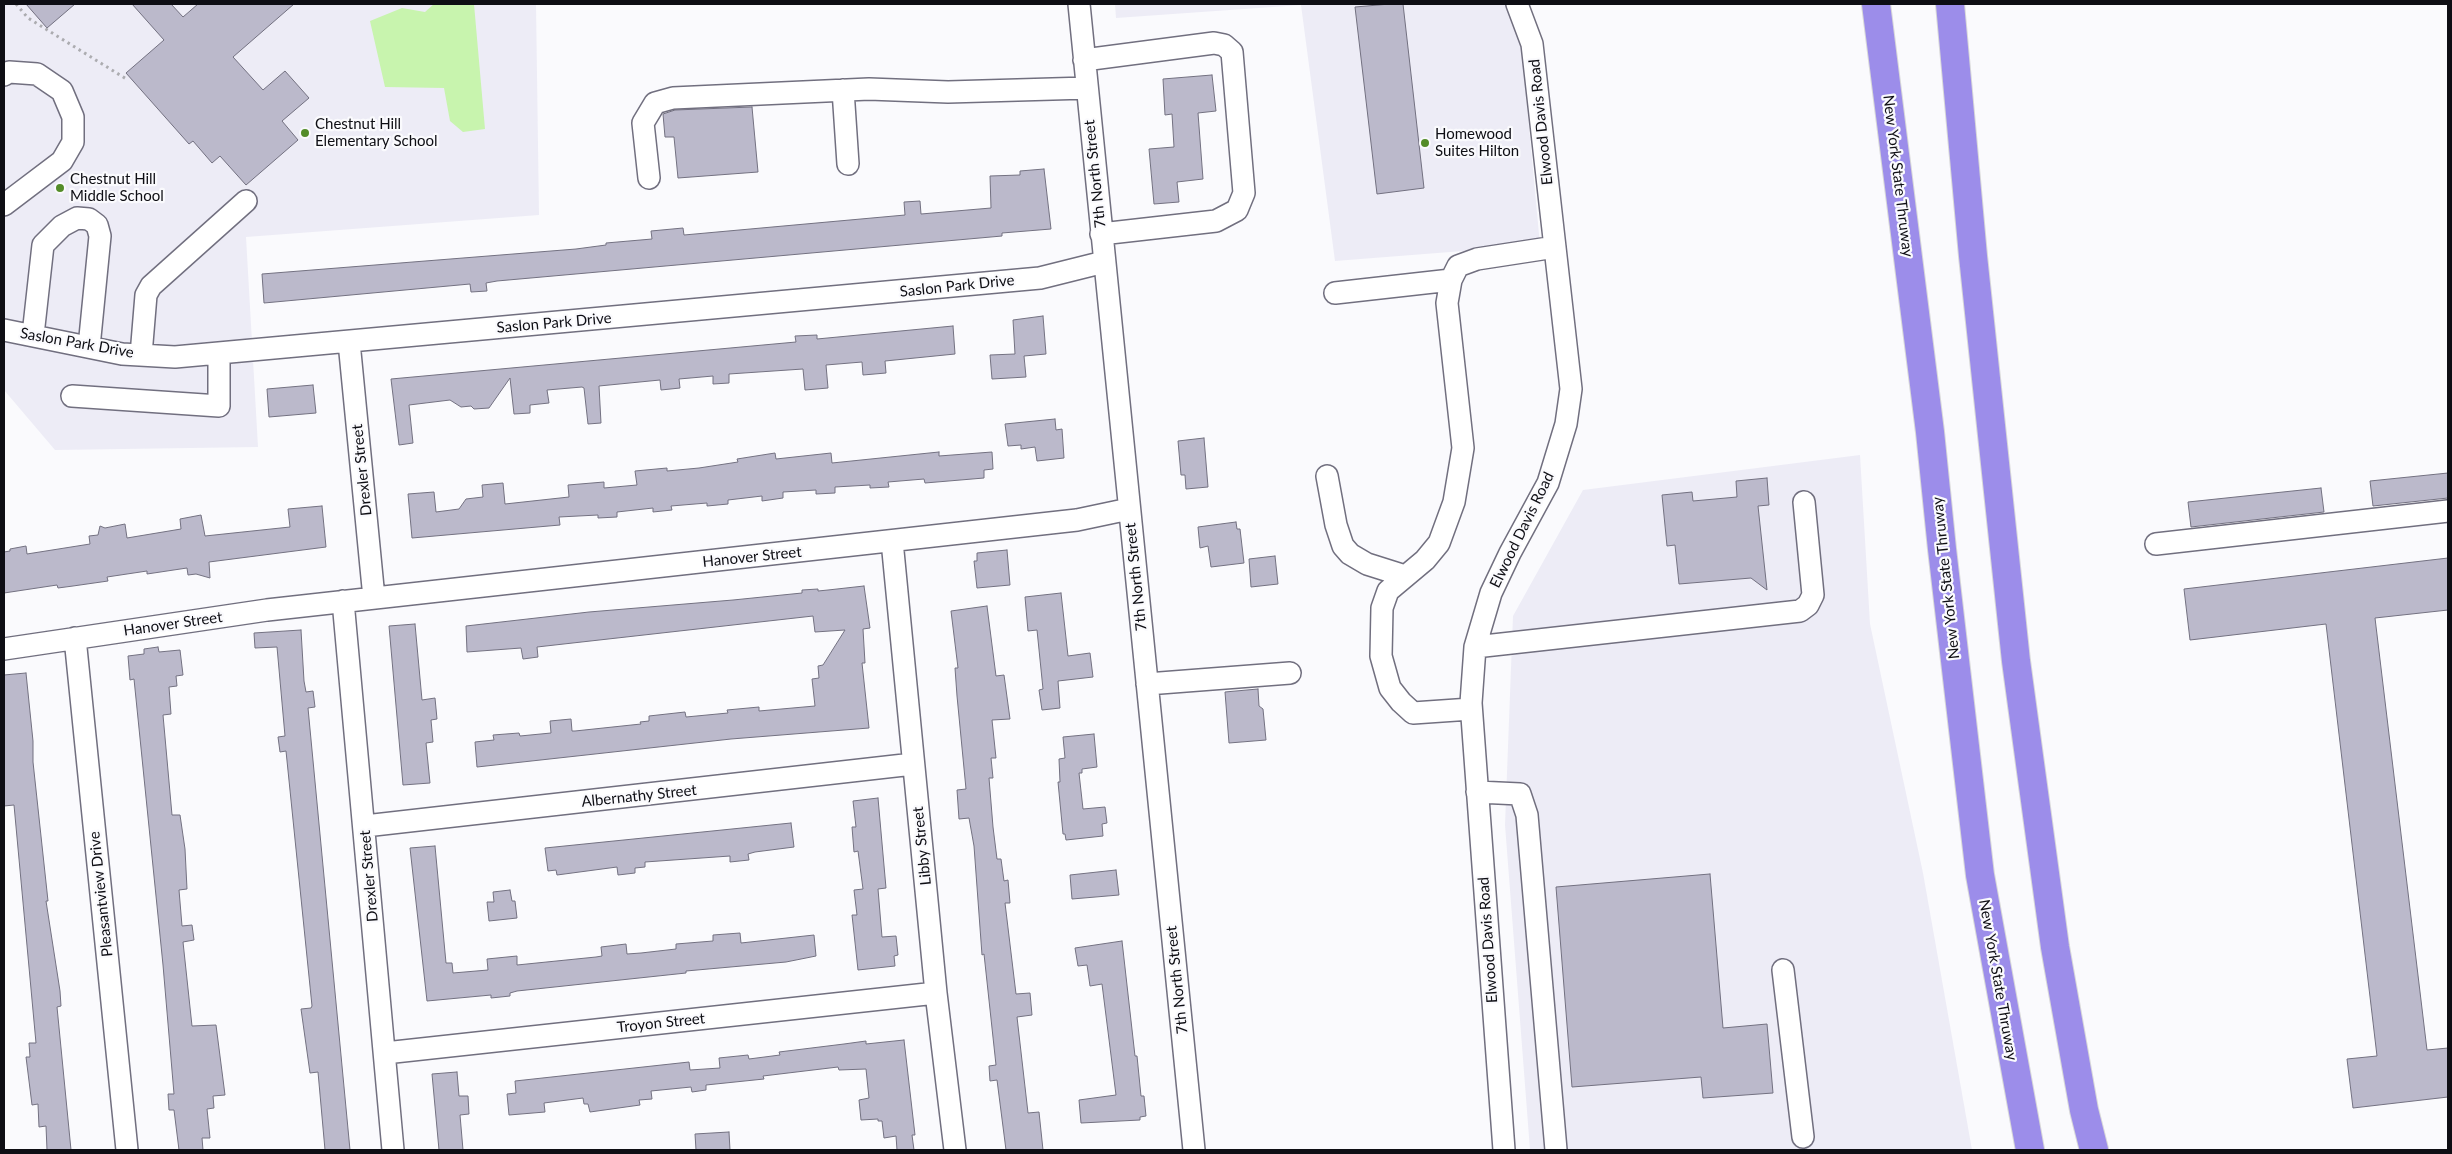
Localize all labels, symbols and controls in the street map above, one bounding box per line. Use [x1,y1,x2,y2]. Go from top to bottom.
street label: Elwood Davis Road [1525,58,1557,186]
street label: New York State Thruway [1879,94,1917,258]
place label: Chestnut Hill Elementary School [315,115,438,150]
street label: 7th North Street [1080,119,1110,229]
place label: Homewood Suites Hilton [1435,125,1519,160]
marker: Chestnut Hill Elementary School [299,127,311,139]
marker: Homewood Suites Hilton [1419,137,1431,149]
place label: Chestnut Hill Middle School [70,170,164,205]
marker: Chestnut Hill Middle School [54,182,66,194]
street label: Saslon Park Drive [899,271,1015,301]
street label: Saslon Park Drive [496,309,612,337]
street label: Saslon Park Drive [19,324,135,362]
street label: Drexler Street [348,423,376,517]
street label: Elwood Davis Road [1486,469,1558,591]
street label: New York State Thruway [1929,496,1963,660]
street label: 7th North Street [1121,522,1151,632]
street label: Hanover Street [702,543,802,571]
street label: Hanover Street [122,608,224,640]
street label: Albernathy Street [580,781,698,811]
street label: Libby Street [909,806,935,886]
street label: Drexler Street [356,829,382,923]
street label: Pleasantview Drive [85,830,117,958]
street label: Elwood Davis Road [1475,876,1501,1004]
street label: New York State Thruway [1975,898,2021,1062]
street label: 7th North Street [1162,925,1192,1035]
street label: Troyon Street [616,1009,706,1037]

